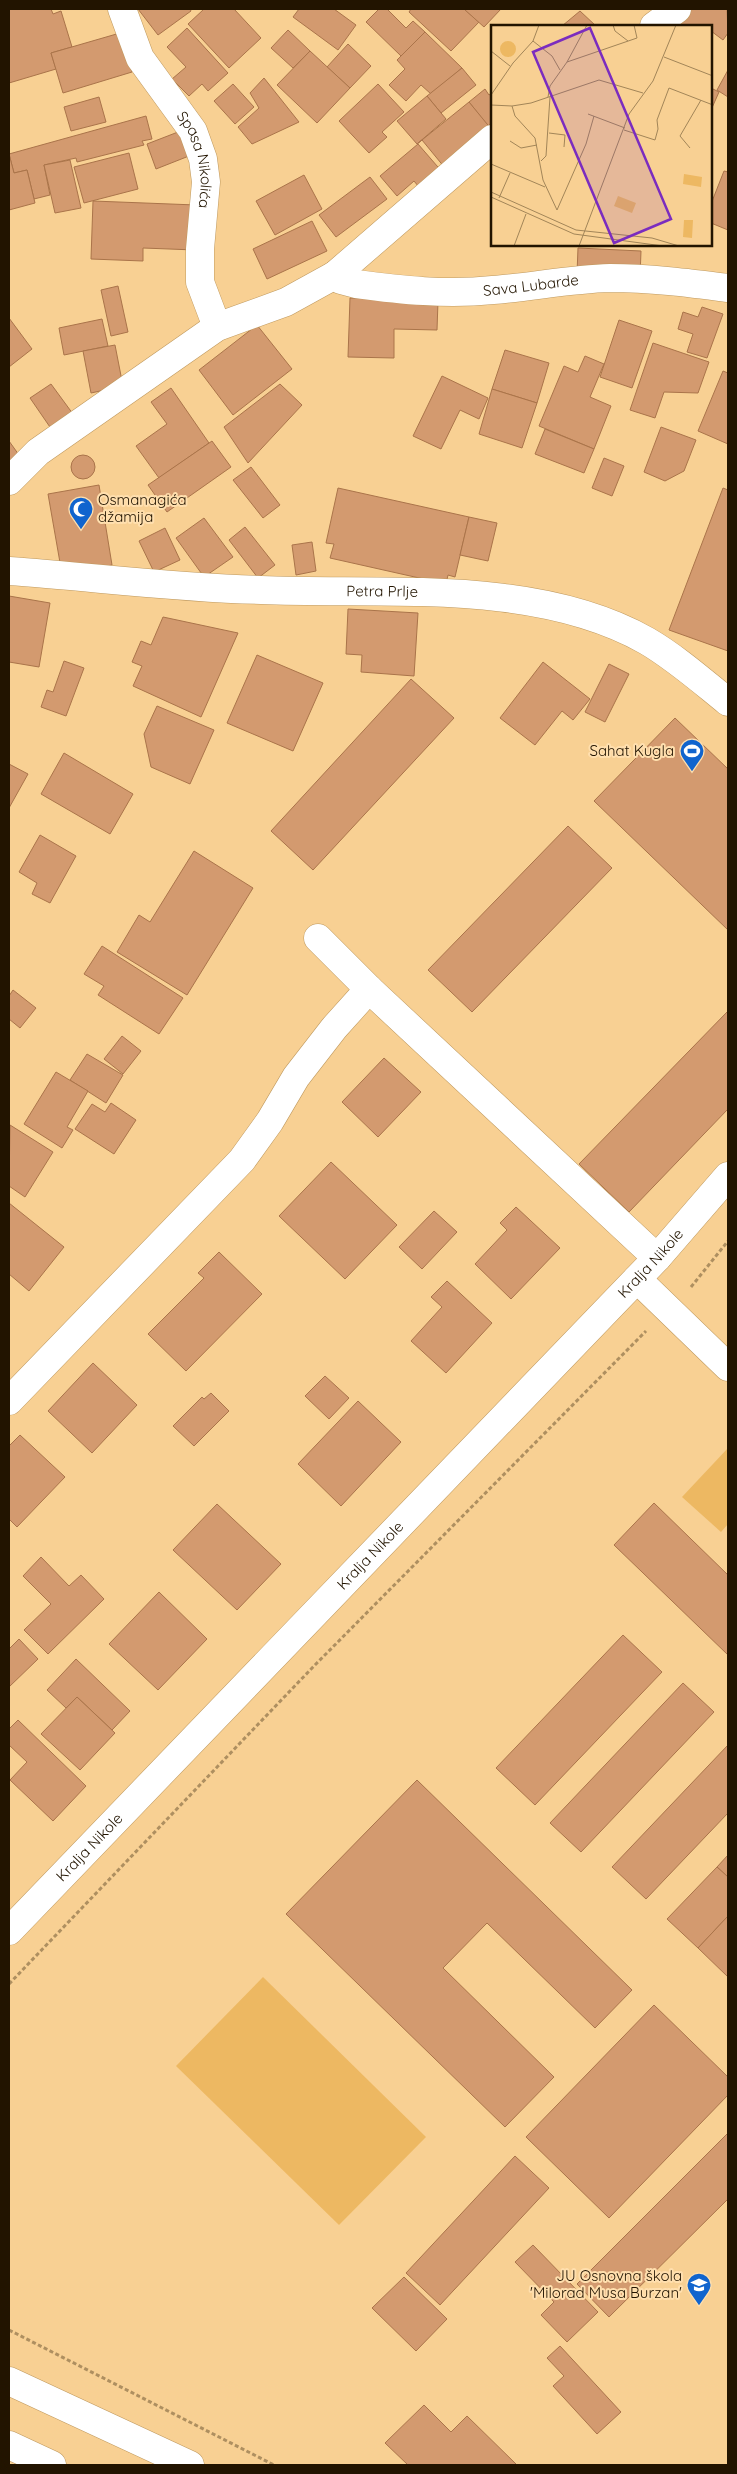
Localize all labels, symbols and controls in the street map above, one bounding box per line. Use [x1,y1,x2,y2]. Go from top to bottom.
inset map [491,25,712,246]
street label: Spasa Nikolića [173,107,216,209]
street label: Sava Lubarde [482,270,580,300]
place label: Osmanagića džamija [98,490,187,526]
mosque icon: Osmanagića džamija [68,496,94,530]
street label: Petra Prlje [346,581,418,601]
sports icon: Sahat Kugla [679,738,705,772]
place label: Sahat Kugla [589,741,674,760]
street label: Kralja Nikole [614,1224,687,1302]
street label: Kralja Nikole [333,1517,407,1594]
street label: Kralja Nikole [52,1809,126,1885]
place label: JU Osnovna škola 'Milorad Musa Burzan' [530,2266,682,2302]
school or university icon: JU Osnovna škola 'Milorad Musa Burzan' [686,2272,712,2306]

